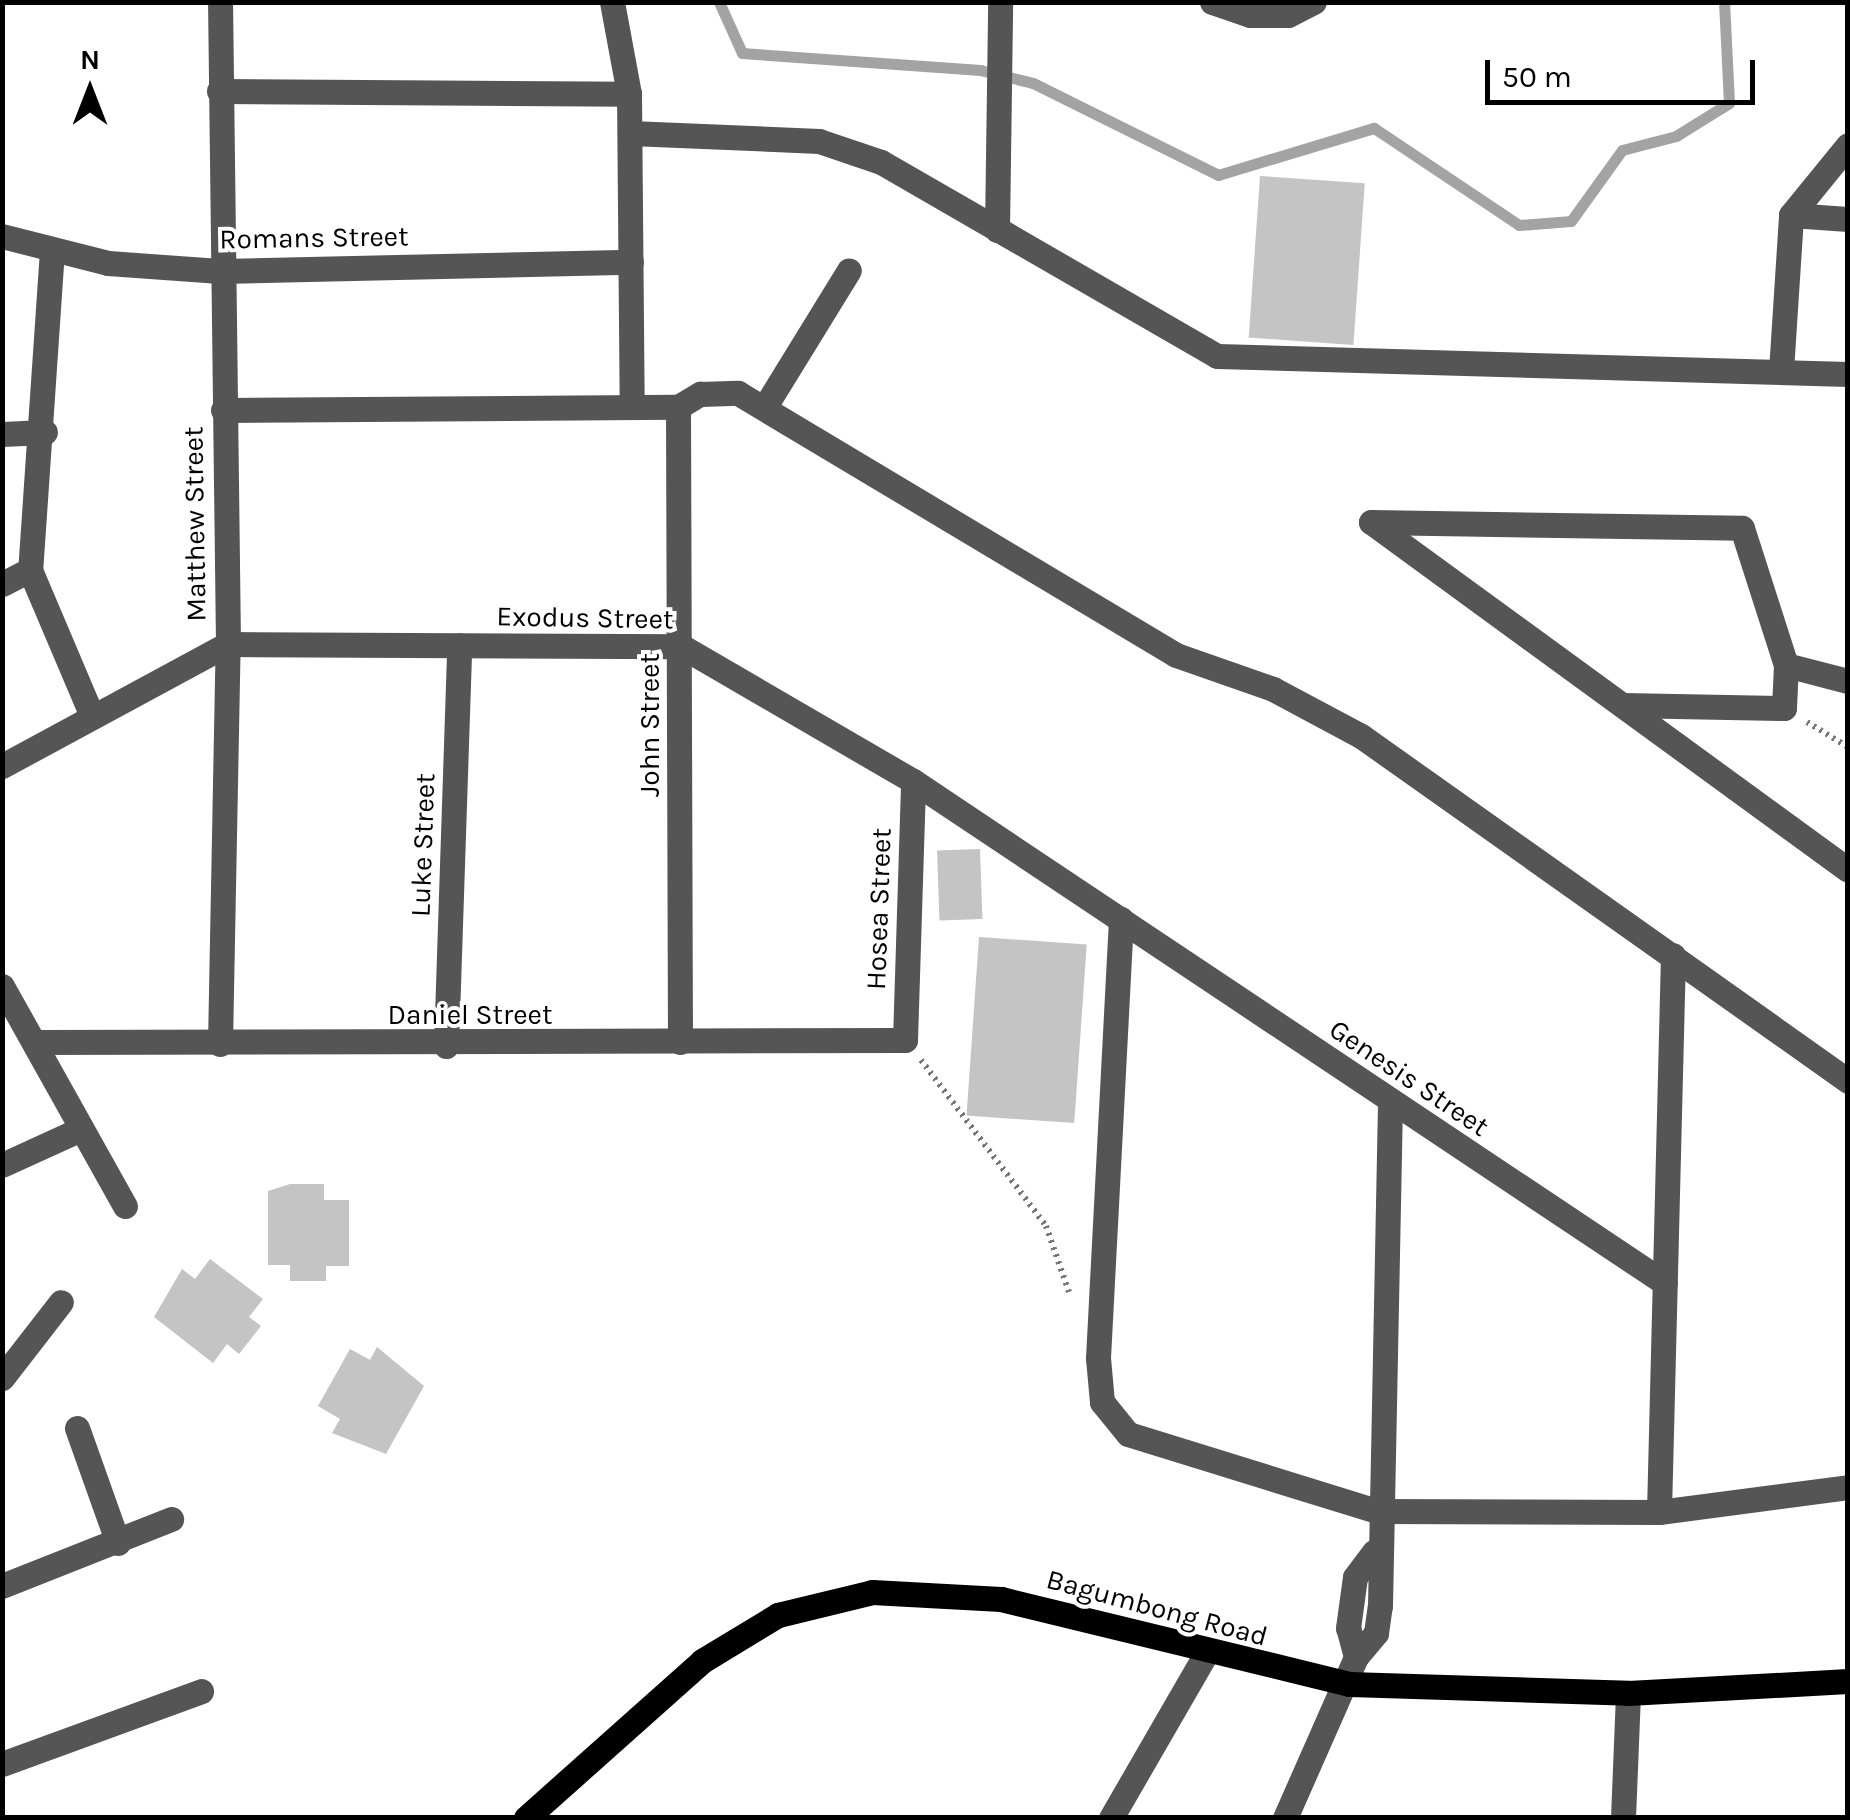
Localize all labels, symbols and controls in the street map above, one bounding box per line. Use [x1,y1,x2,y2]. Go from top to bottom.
north arrow [40,40,140,140]
scale bar [1490,40,1760,102]
text: N [80,43,100,76]
text: 50 m [1502,59,1572,95]
street label: Romans Street [219,220,409,256]
street label: Matthew Street [176,426,214,622]
street label: Exodus Street [496,600,674,636]
street label: John Street [633,653,667,797]
street label: Luke Street [404,773,442,917]
street label: Hosea Street [859,827,899,991]
street label: Daniel Street [388,998,552,1032]
street label: Genesis Street [1323,1012,1495,1144]
street label: Bagumbong Road [1043,1562,1271,1654]

